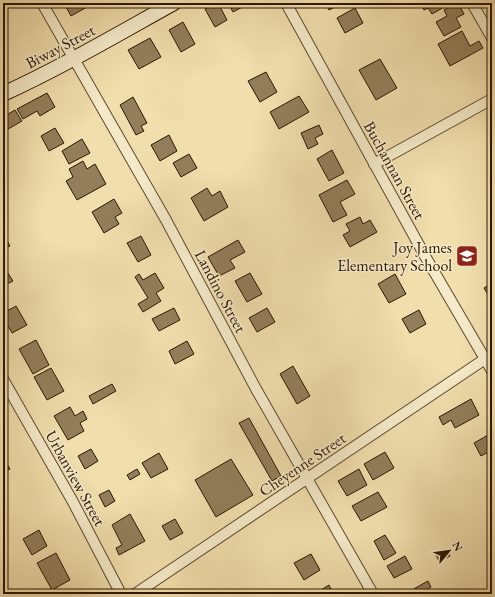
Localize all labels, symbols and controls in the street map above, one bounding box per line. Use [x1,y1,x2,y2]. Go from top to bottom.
street label: Biway Street [22,19,99,73]
street label: Buchannan Street [359,117,430,223]
place label: Joy James Elementary School [337,237,452,276]
school or university icon: Joy James Elementary School [454,243,480,269]
street label: Landino Street [190,246,251,336]
street label: Urbanview Street [41,427,110,530]
street label: Cheyenne Street [255,428,350,501]
north arrow [429,531,469,571]
text: N [449,539,466,554]

